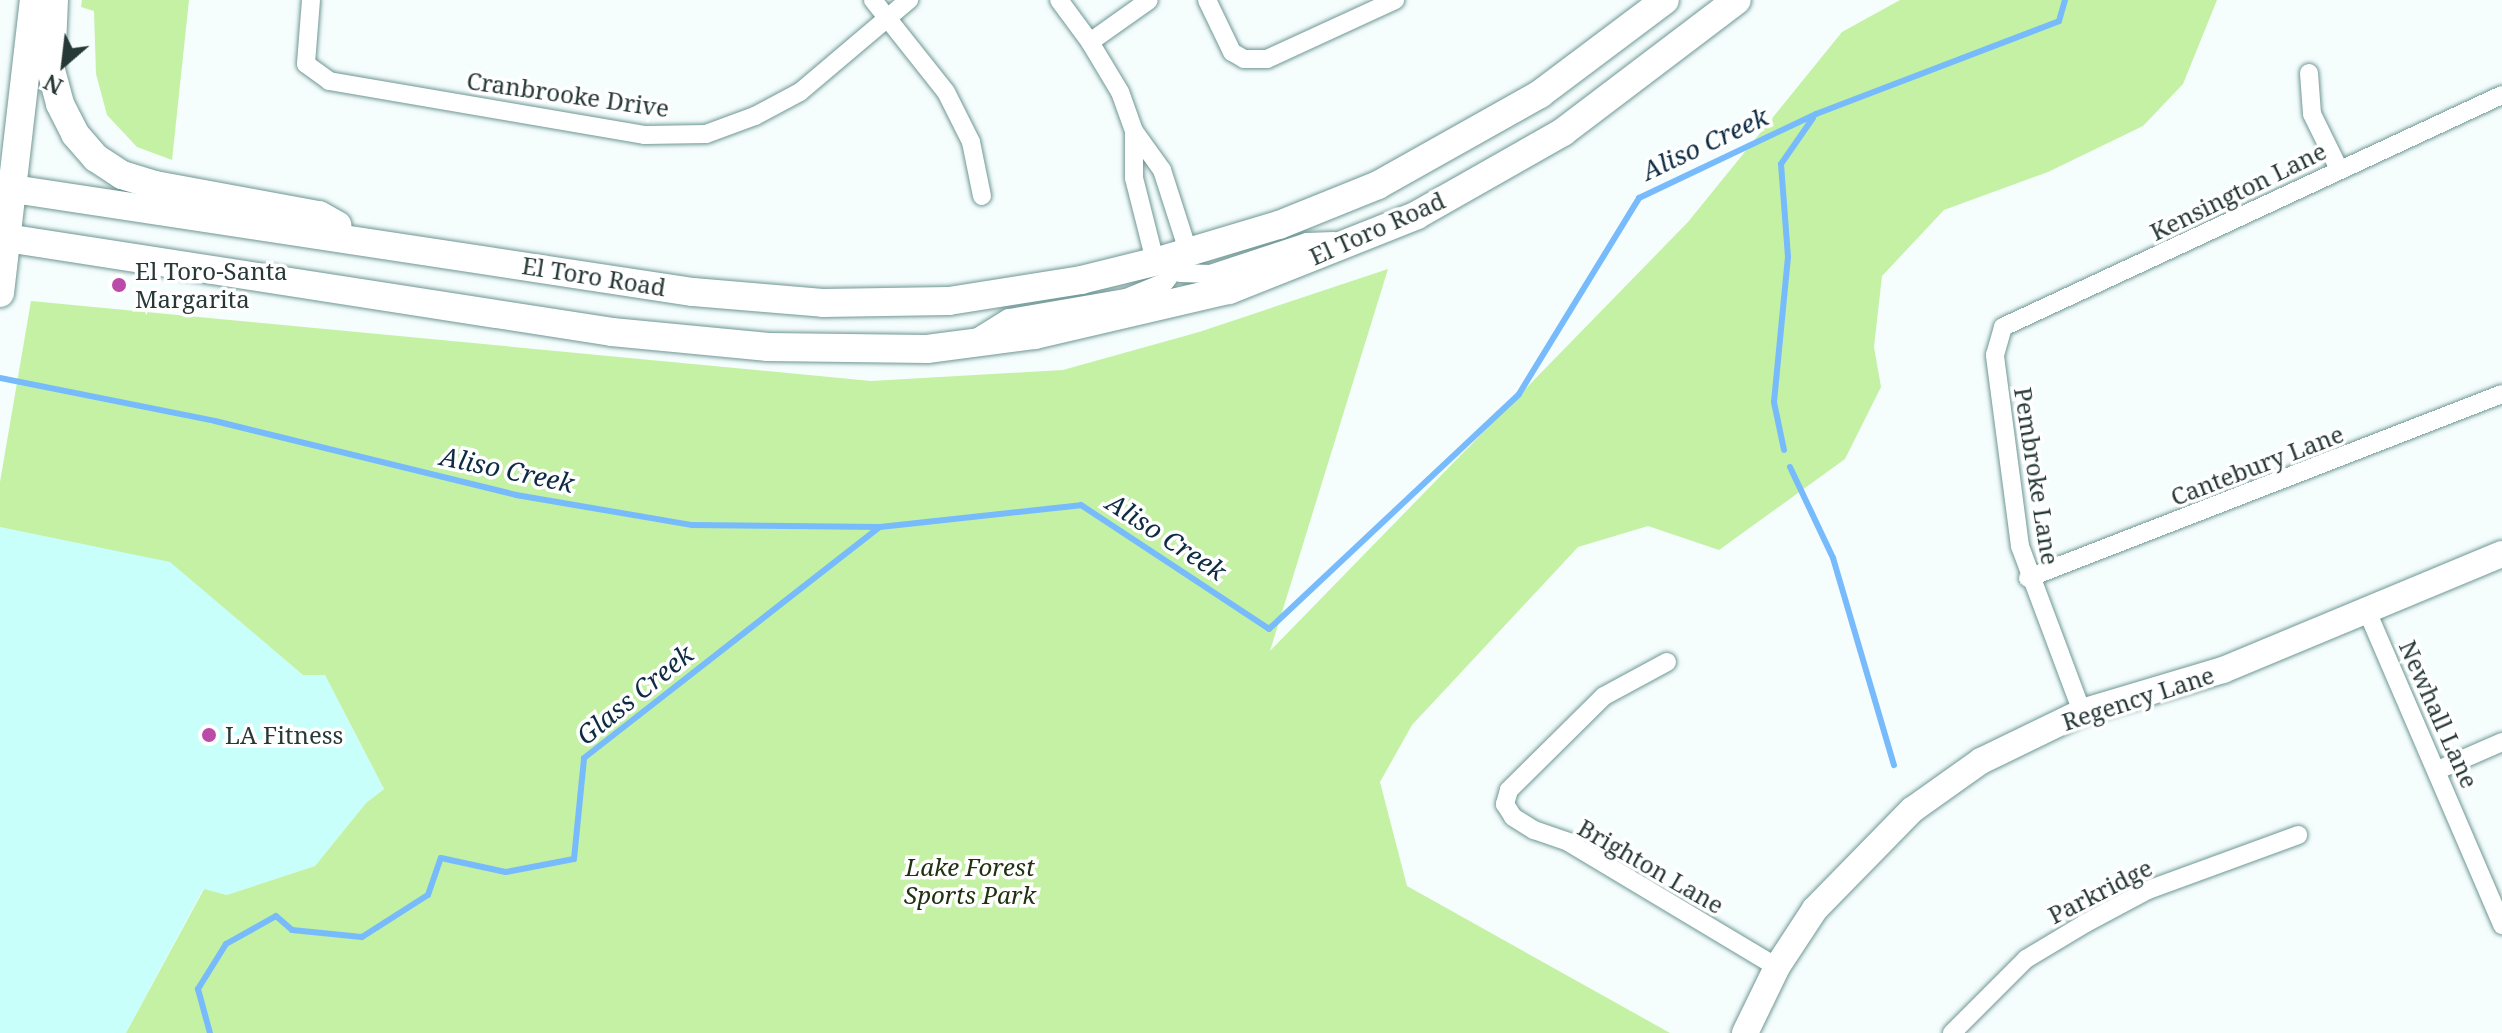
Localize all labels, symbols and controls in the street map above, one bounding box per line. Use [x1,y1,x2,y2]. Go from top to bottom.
north arrow [24,24,104,104]
street label: Cranbrooke Drive [465,66,671,122]
text: N [38,68,67,103]
water label: Aliso Creek [1637,101,1773,187]
street label: Kensington Lane [2145,136,2331,246]
street label: El Toro Road [1305,185,1449,271]
street label: El Toro Road [520,250,668,302]
place label: El Toro-Santa Margarita [135,257,288,313]
marker: El Toro-Santa Margarita [110,276,128,294]
street label: Pembroke Lane [2009,385,2065,567]
street label: Cantebury Lane [2166,419,2348,511]
water label: Aliso Creek [437,441,577,499]
water label: Aliso Creek [1100,487,1232,587]
street label: Newhall Lane [2394,636,2484,792]
water label: Glass Creek [570,639,700,751]
street label: Regency Lane [2058,660,2218,736]
place label: LA Fitness [225,721,343,749]
marker: LA Fitness [200,726,218,744]
street label: Brighton Lane [1573,813,1729,919]
park label: Lake Forest Sports Park [904,853,1036,909]
street label: Parkridge [2043,853,2157,929]

